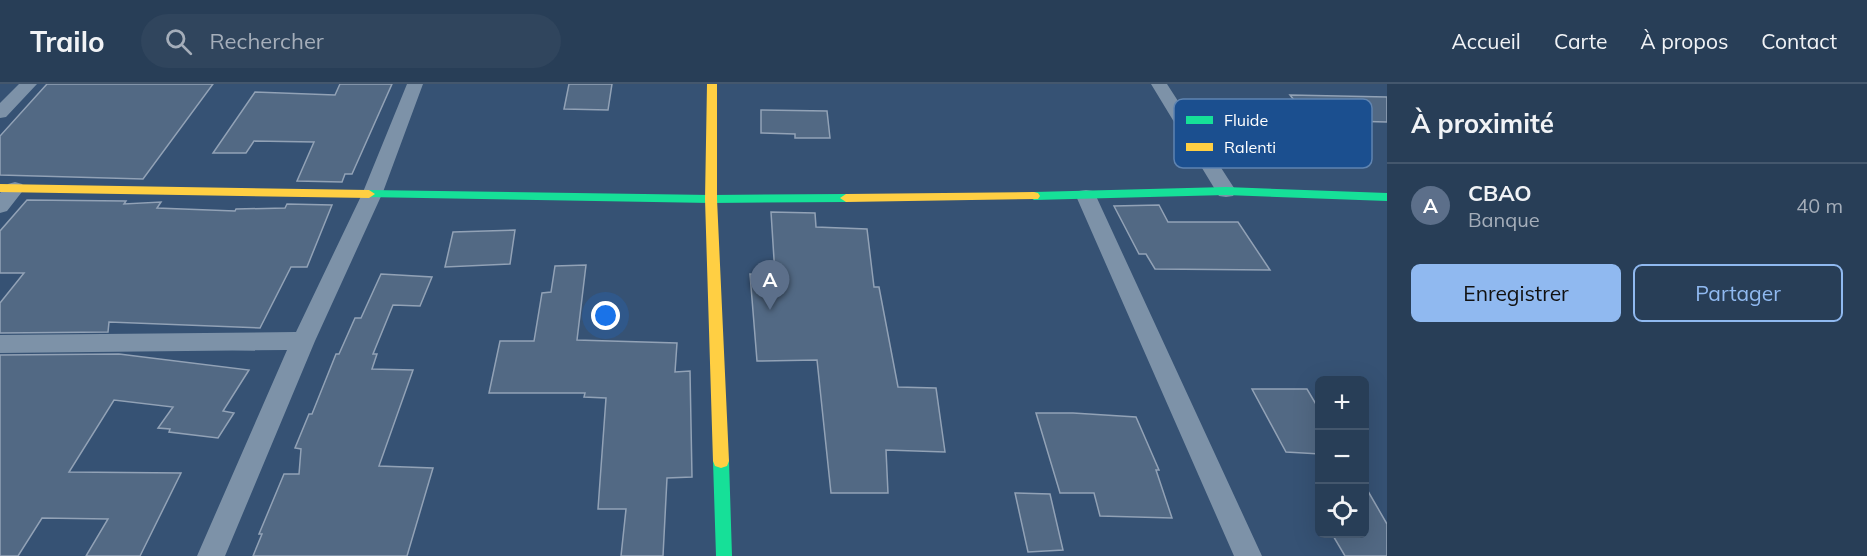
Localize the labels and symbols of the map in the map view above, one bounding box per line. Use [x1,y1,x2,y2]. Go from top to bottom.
legend [1174,99,1372,168]
text: Fluide [1224,110,1268,130]
text: Ralenti [1224,137,1276,157]
pin: A [750,260,790,310]
your location [591,301,620,330]

